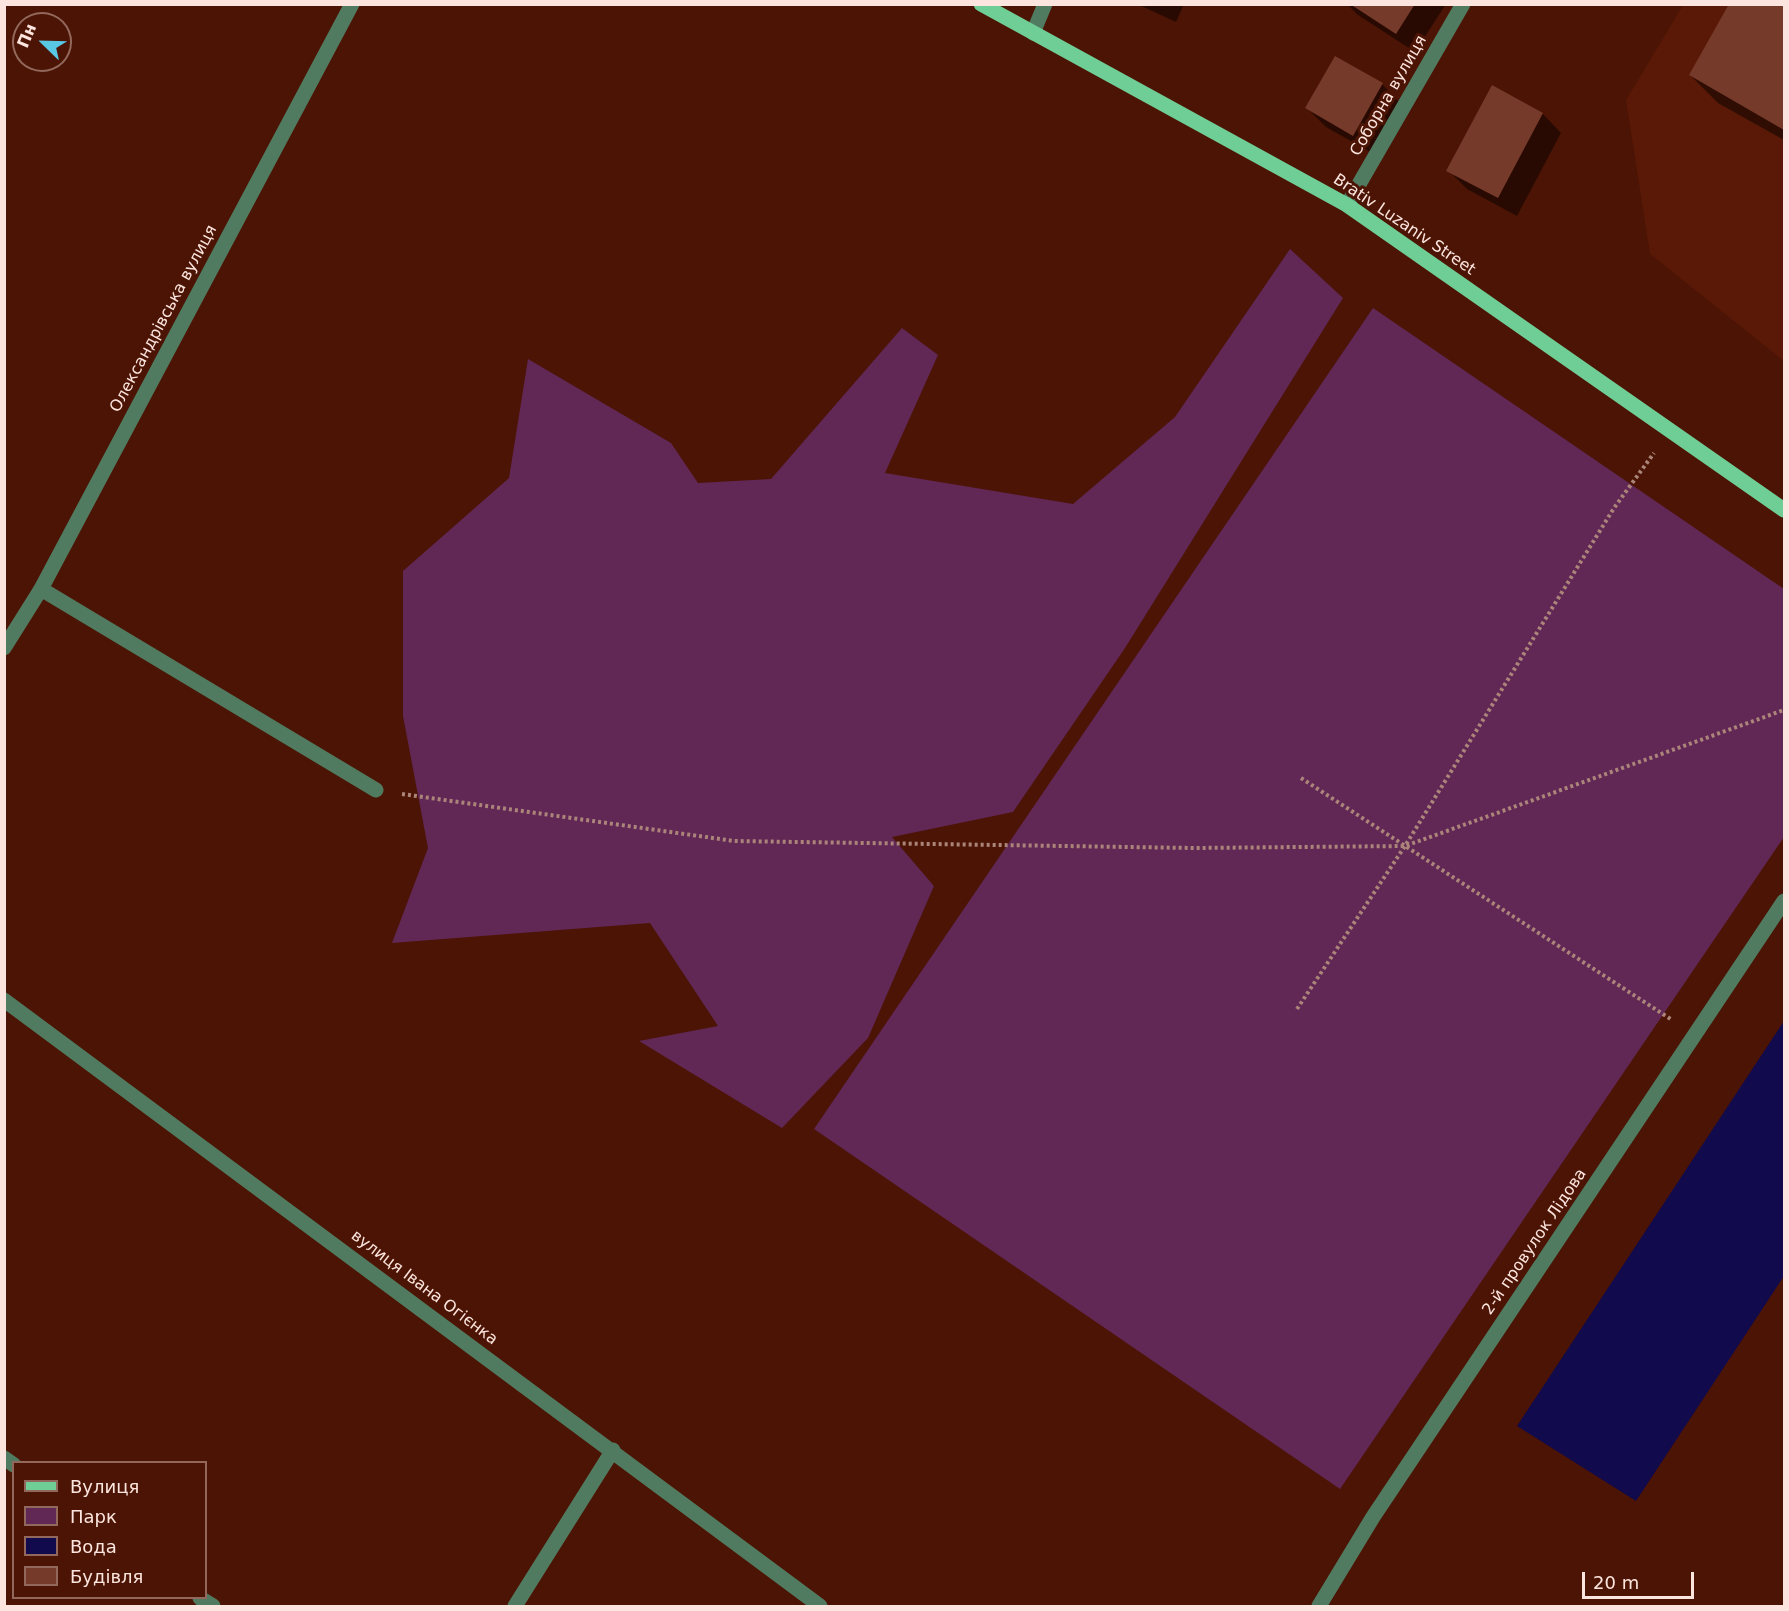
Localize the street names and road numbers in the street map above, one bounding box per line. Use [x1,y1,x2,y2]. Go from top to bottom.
street label: Соборна вулиця [1347,32,1431,160]
street label: Brativ Luzaniv Street [1329,170,1479,280]
street label: Олександрівська вулиця [106,222,222,416]
street label: 2-й провулок Лідова [1479,1165,1591,1319]
street label: вулиця Івана Огієнка [347,1227,501,1349]

